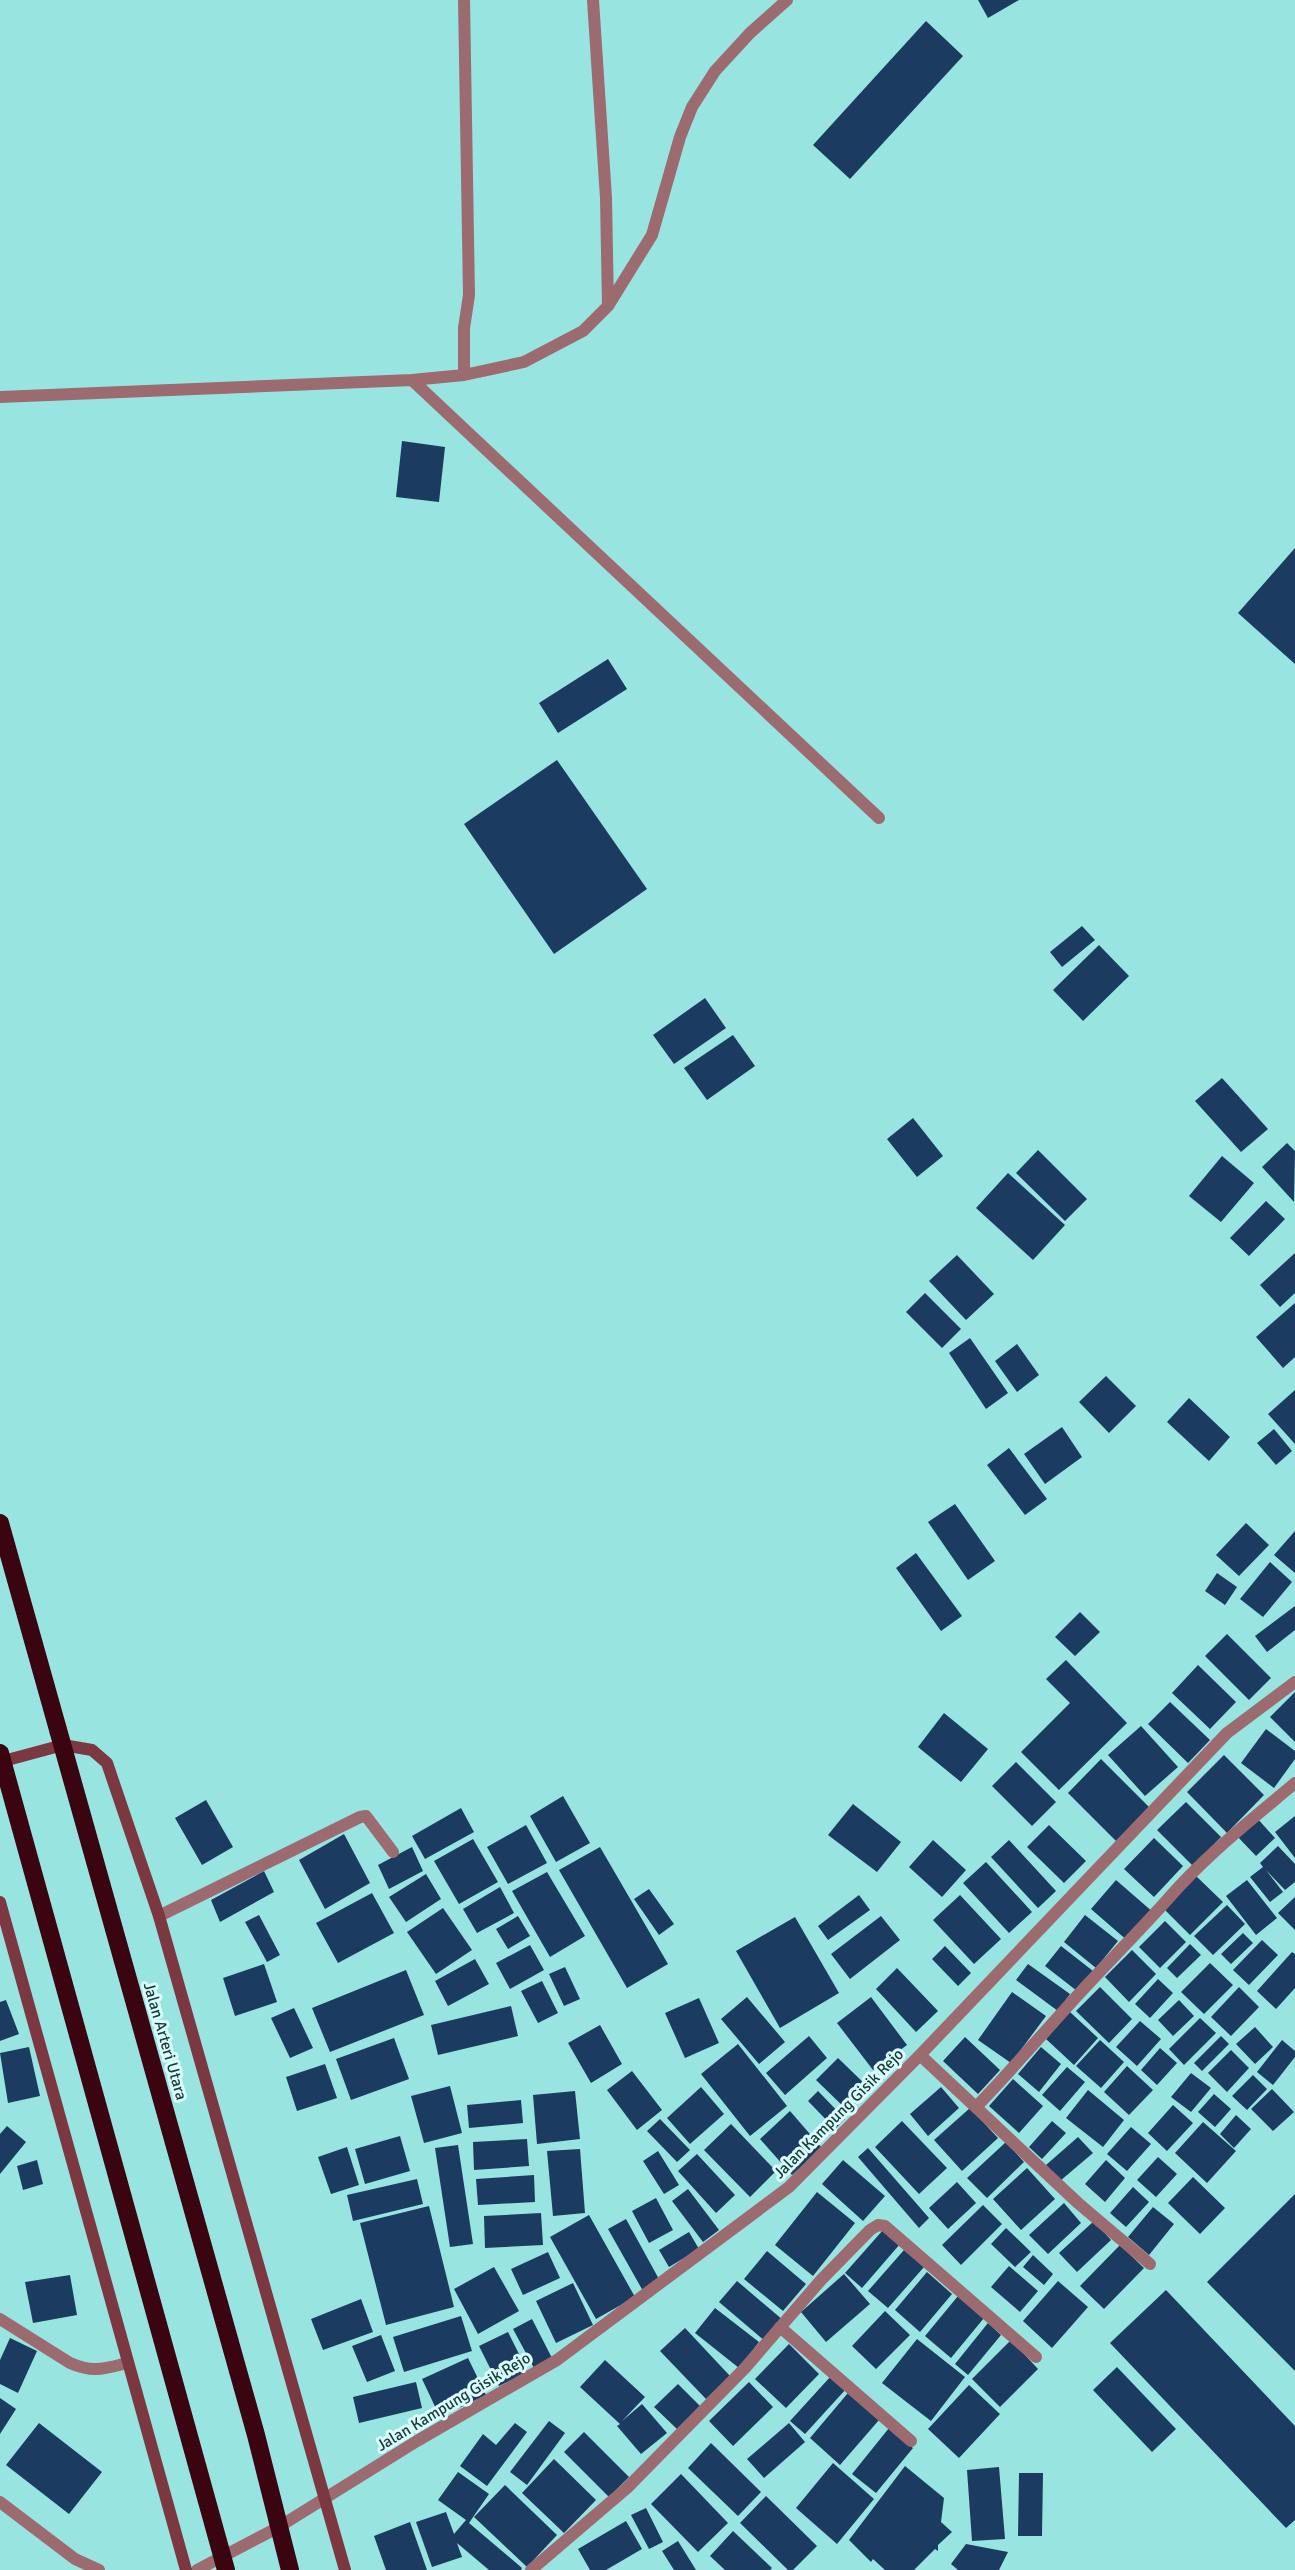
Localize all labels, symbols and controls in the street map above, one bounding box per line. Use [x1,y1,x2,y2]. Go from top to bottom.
street label: Jalan Arteri Utara [139,1980,191,2103]
street label: Jalan Kampung Gisik Rejo [769,2044,908,2183]
street label: Jalan Kampung Gisik Rejo [373,2348,534,2456]

